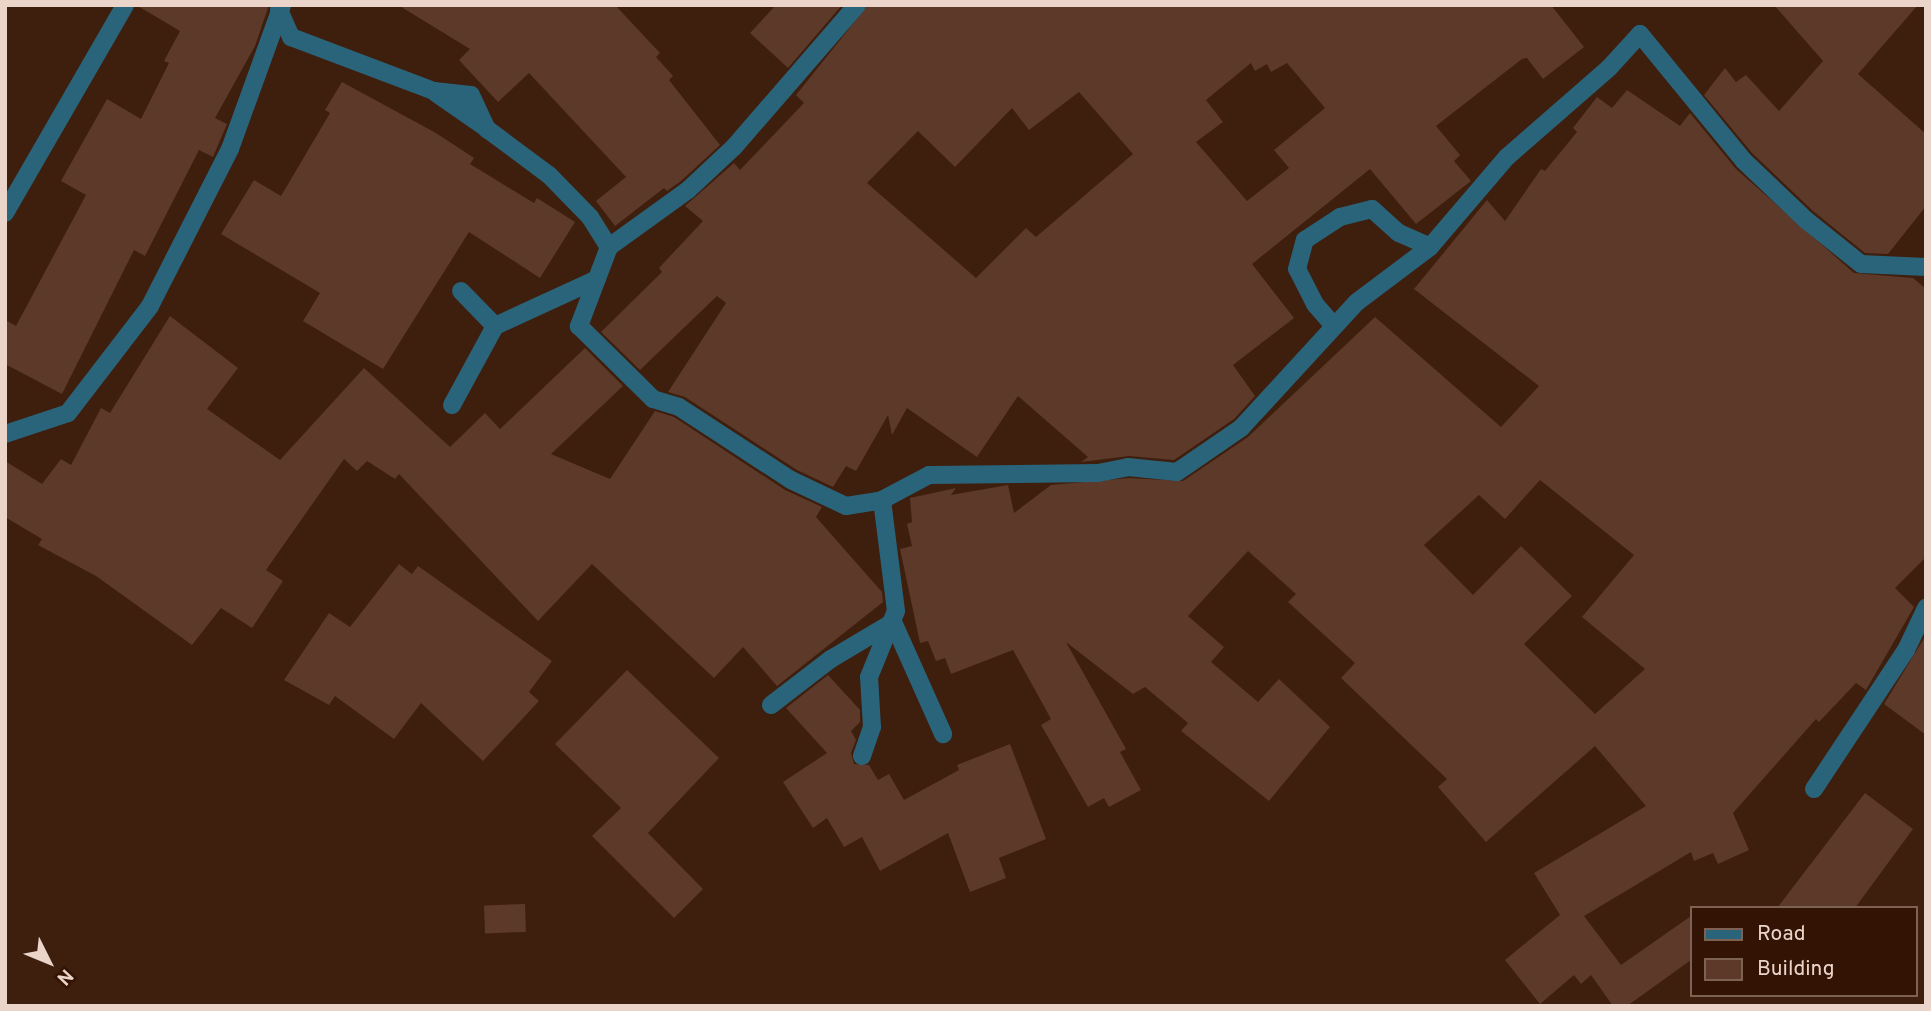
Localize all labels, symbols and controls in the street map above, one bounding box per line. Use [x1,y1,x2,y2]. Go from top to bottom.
legend [1689,906,1917,997]
text: Road [1757,921,1806,948]
north arrow [14,927,84,997]
text: Building [1757,956,1835,983]
text: N [51,963,78,989]

